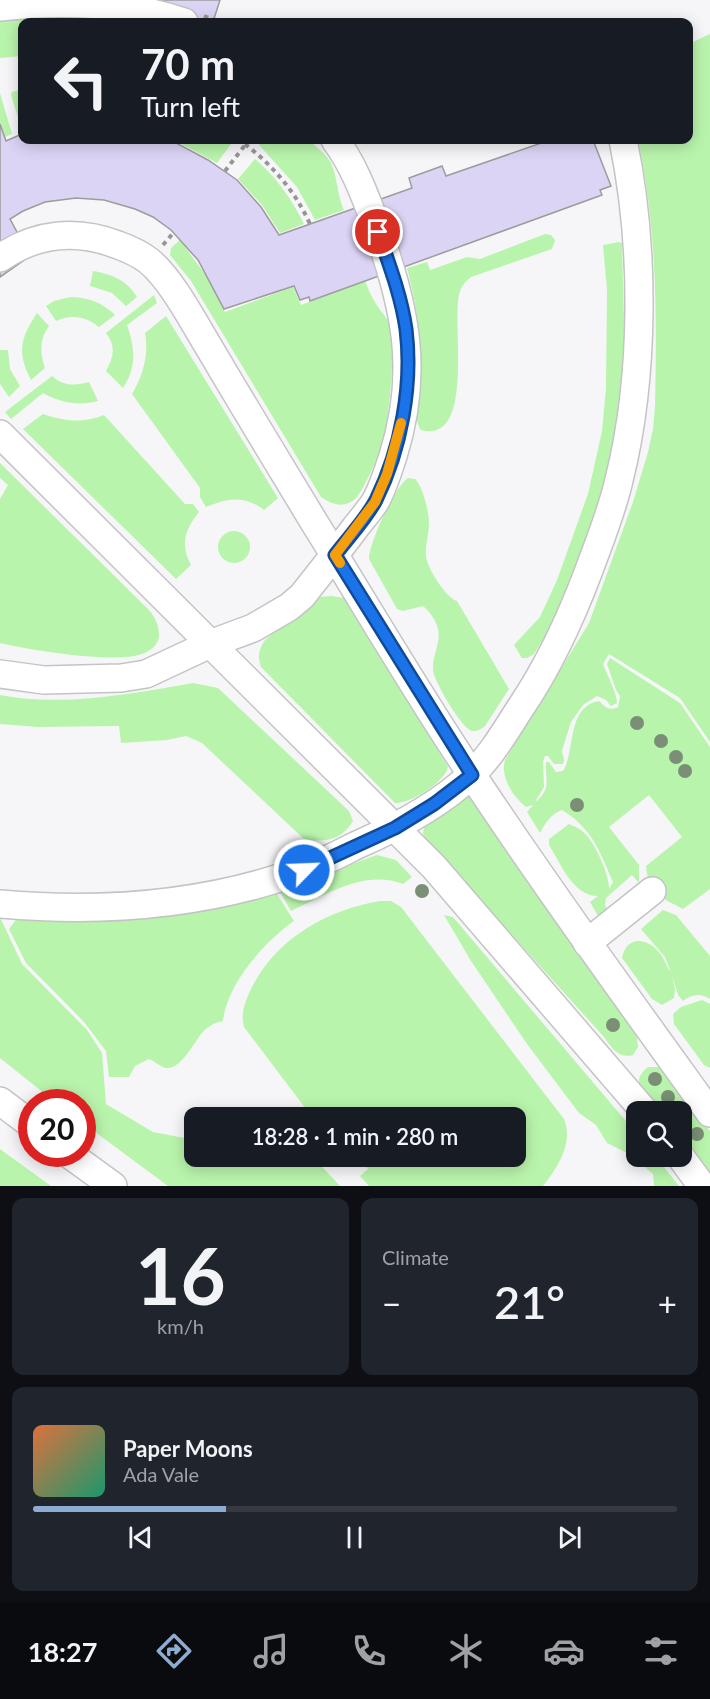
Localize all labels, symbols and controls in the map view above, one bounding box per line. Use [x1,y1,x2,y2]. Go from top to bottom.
text: 70 m [141,39,235,89]
icon: left [42,42,120,120]
text: Turn left [141,90,240,123]
pin [352,206,403,257]
icon: arrive [361,215,394,248]
position arrow [272,838,336,902]
speed limit sign: 20 [18,1089,96,1167]
map controls [626,1101,692,1167]
button: search [626,1101,692,1167]
text: 18:28 · 1 min · 280 m [252,1123,458,1150]
text: 16 [135,1228,226,1322]
text: Climate [382,1245,449,1269]
text: 21° [494,1275,565,1329]
text: − [382,1283,401,1323]
text: + [658,1283,677,1323]
text: km/h [157,1314,204,1338]
text: Paper Moons [123,1435,253,1462]
text: Ada Vale [123,1462,199,1486]
icon: previous [124,1521,157,1554]
icon: pause [338,1521,371,1554]
icon: next [553,1521,586,1554]
icon: directions [153,1630,195,1672]
icon: music [250,1630,292,1672]
icon: phone [348,1630,390,1672]
icon: climate [445,1630,487,1672]
icon: car [543,1630,585,1672]
icon: filters [640,1630,682,1672]
text: 18:27 [28,1635,97,1668]

